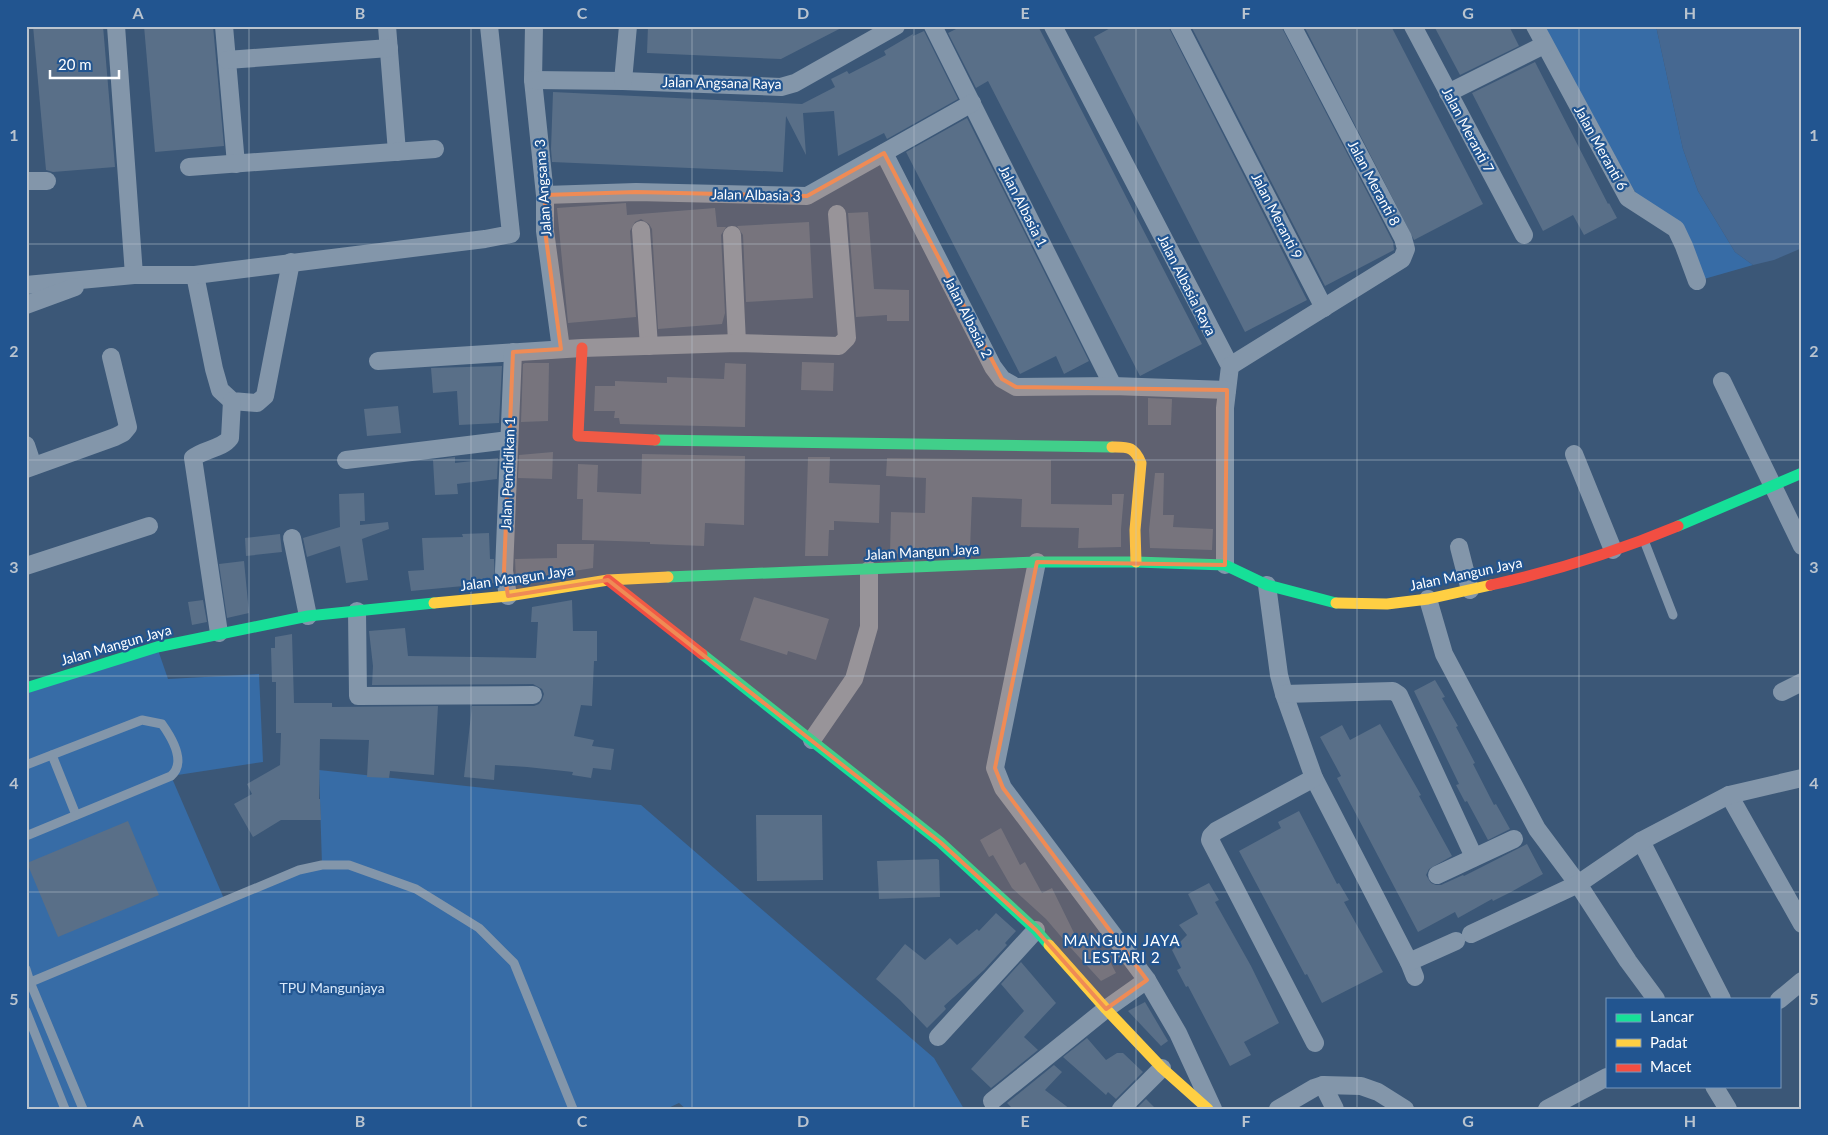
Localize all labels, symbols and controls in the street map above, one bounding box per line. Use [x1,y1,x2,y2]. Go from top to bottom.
text: A [131,3,144,22]
text: B [355,3,365,22]
text: C [577,3,588,22]
text: D [797,3,809,22]
text: E [1020,3,1030,22]
text: F [1241,3,1251,22]
text: G [1462,3,1474,22]
text: H [1684,3,1696,22]
scale bar [50,48,119,80]
text: 20 m [58,55,92,73]
street label: Jalan Angsana Raya [662,73,782,92]
street label: Jalan Meranti 7 [1439,84,1498,175]
street label: Jalan Meranti 6 [1571,102,1632,193]
text: 1 [9,125,19,144]
text: 1 [1809,125,1819,144]
street label: Jalan Meranti 8 [1345,137,1404,228]
street label: Jalan Angsana 3 [531,139,554,237]
street label: Jalan Albasia 1 [996,162,1051,249]
street label: Jalan Meranti 9 [1248,170,1306,262]
street label: Jalan Albasia 3 [711,185,801,204]
street label: Jalan Albasia Raya [1155,232,1220,338]
street label: Jalan Albasia 2 [941,273,996,360]
text: 2 [9,341,19,360]
text: 2 [1809,341,1819,360]
street label: Jalan Pendidikan 1 [497,417,518,531]
street label: Jalan Mangun Jaya [864,540,980,563]
street label: Jalan Mangun Jaya [1408,553,1524,594]
text: 3 [9,557,19,576]
text: 3 [1809,557,1819,576]
street label: Jalan Mangun Jaya [459,561,575,594]
street label: Jalan Mangun Jaya [59,621,173,668]
text: 4 [9,773,19,792]
text: 4 [1809,773,1819,792]
district label: MANGUN JAYA LESTARI 2 [1063,931,1181,966]
park label: TPU Mangunjaya [279,979,385,996]
text: 5 [9,989,19,1008]
text: 5 [1809,989,1819,1008]
legend [1606,998,1780,1088]
text: Lancar [1650,1007,1694,1025]
text: Padat [1650,1033,1688,1051]
text: Macet [1650,1057,1692,1075]
text: A [131,1111,144,1130]
text: B [355,1111,365,1130]
text: C [577,1111,588,1130]
text: D [797,1111,809,1130]
text: E [1020,1111,1030,1130]
text: F [1241,1111,1251,1130]
text: G [1462,1111,1474,1130]
text: H [1684,1111,1696,1130]

